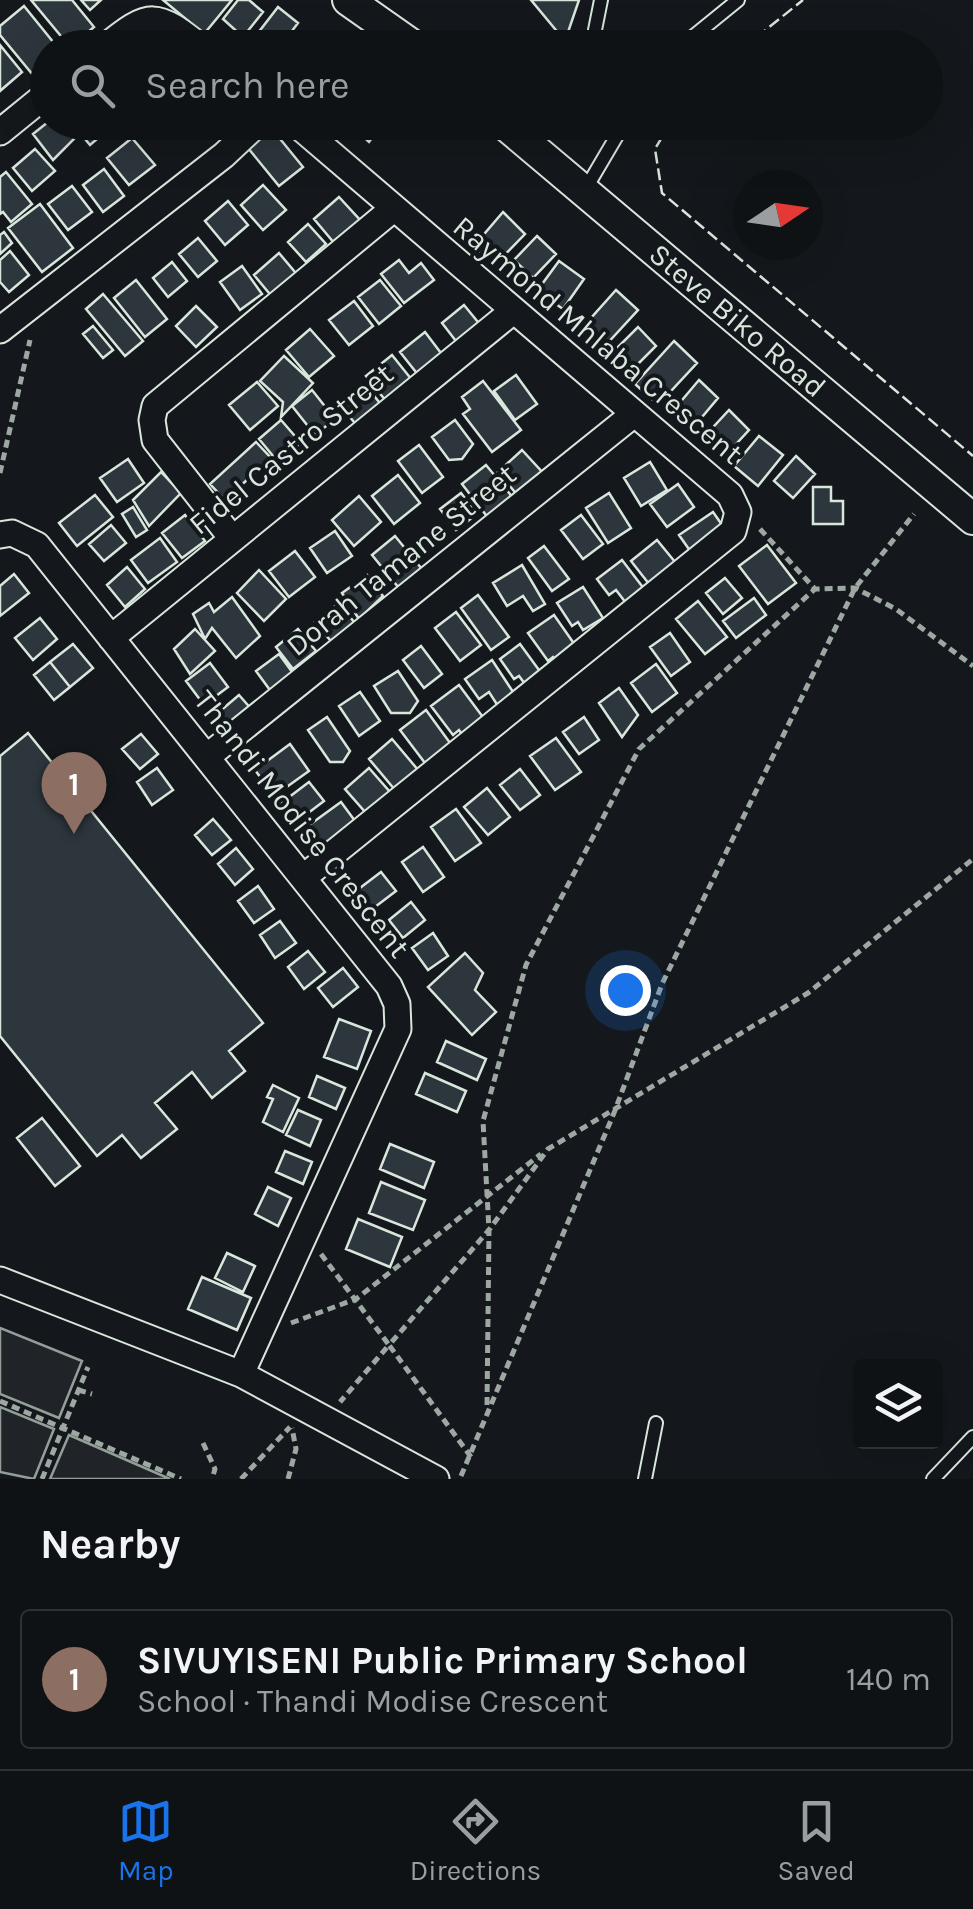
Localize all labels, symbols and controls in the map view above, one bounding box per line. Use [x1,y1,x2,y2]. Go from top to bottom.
search box [30,30,943,140]
icon: search [65,58,120,113]
text: Search here [145,63,349,108]
north arrow [733,170,823,260]
street label: Raymond Mhlaba Crescent [446,208,750,472]
street label: Steve Biko Road [642,236,833,405]
street label: Fidel Castro Street [182,356,400,542]
street label: Dorah Tamane Street [279,456,523,664]
street label: Thandi Modise Crescent [187,683,417,965]
pin: 1 [42,752,106,834]
your location [600,965,651,1016]
map controls [853,1359,943,1449]
button: layers [853,1359,943,1449]
text: Nearby [40,1519,180,1569]
text: SIVUYISENI Public Primary School [137,1638,748,1683]
text: 1 [69,1661,80,1698]
text: 140 m [846,1661,931,1698]
text: School · Thandi Modise Crescent [137,1683,608,1720]
tab: Map [118,1794,174,1887]
tab: Directions [410,1794,541,1887]
tab: Saved [777,1794,855,1887]

